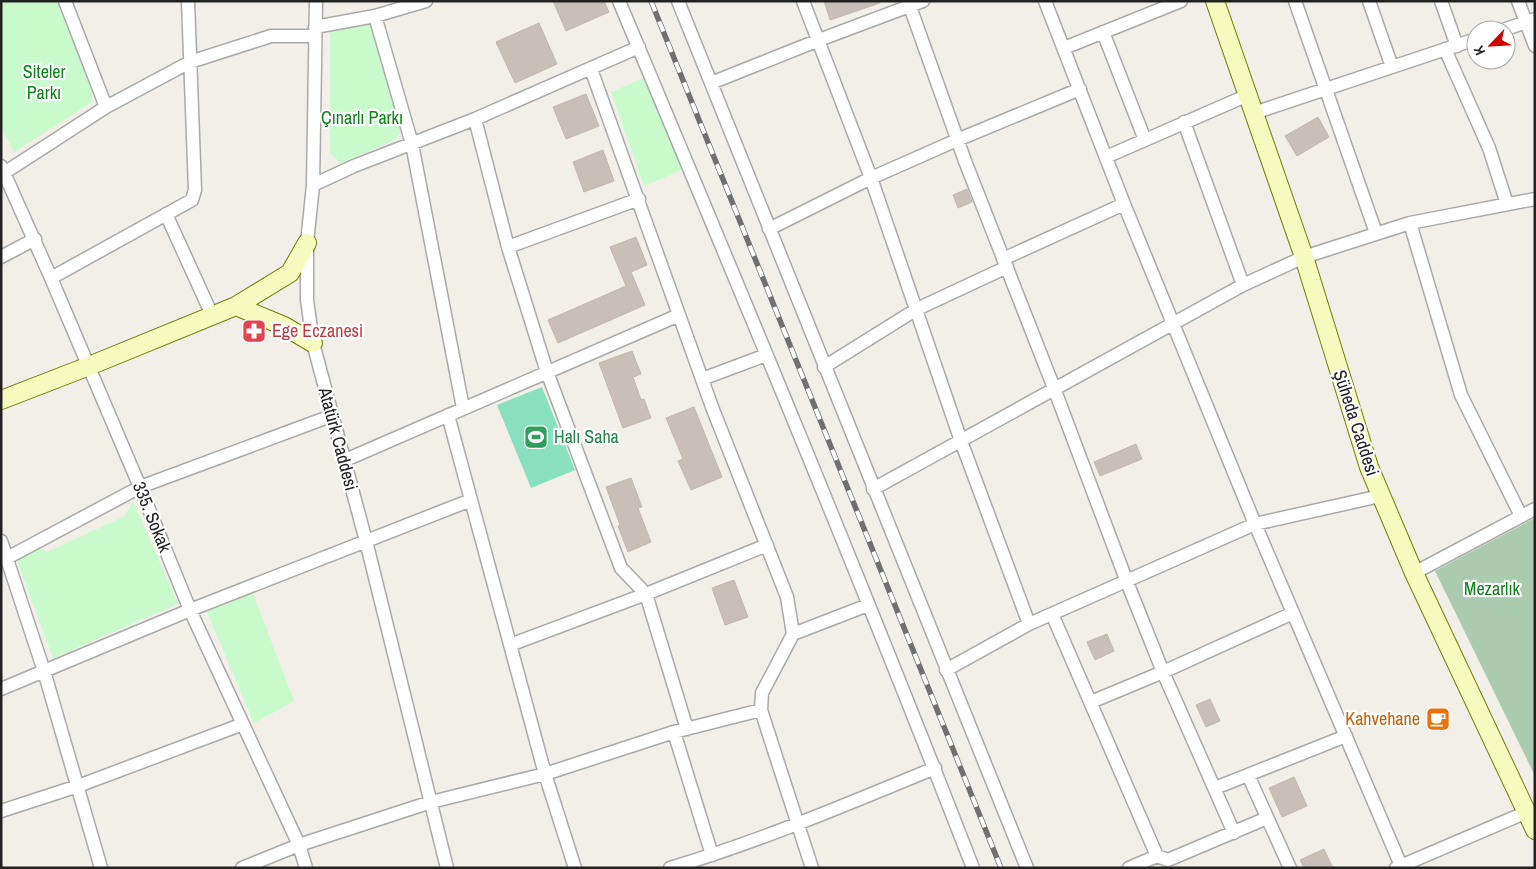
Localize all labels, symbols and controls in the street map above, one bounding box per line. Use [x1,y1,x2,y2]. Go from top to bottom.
north arrow [1466,20,1516,70]
text: K [1469,42,1489,58]
park label: Siteler Parkı [23,59,65,105]
park label: Çınarlı Parkı [321,105,403,130]
pharmacy icon: Ege Eczanesi [241,318,267,344]
place label: Ege Eczanesi [272,318,363,343]
street label: Şüheda Caddesi [1328,367,1385,479]
street label: Atatürk Caddesi [312,384,364,493]
sports icon: Halı Saha [523,424,549,450]
place label: Halı Saha [554,424,619,449]
street label: 335. Sokak [127,478,178,556]
park label: Mezarlık [1464,576,1521,601]
place label: Kahvehane [1345,706,1420,731]
cafe icon: Kahvehane [1425,706,1451,732]

